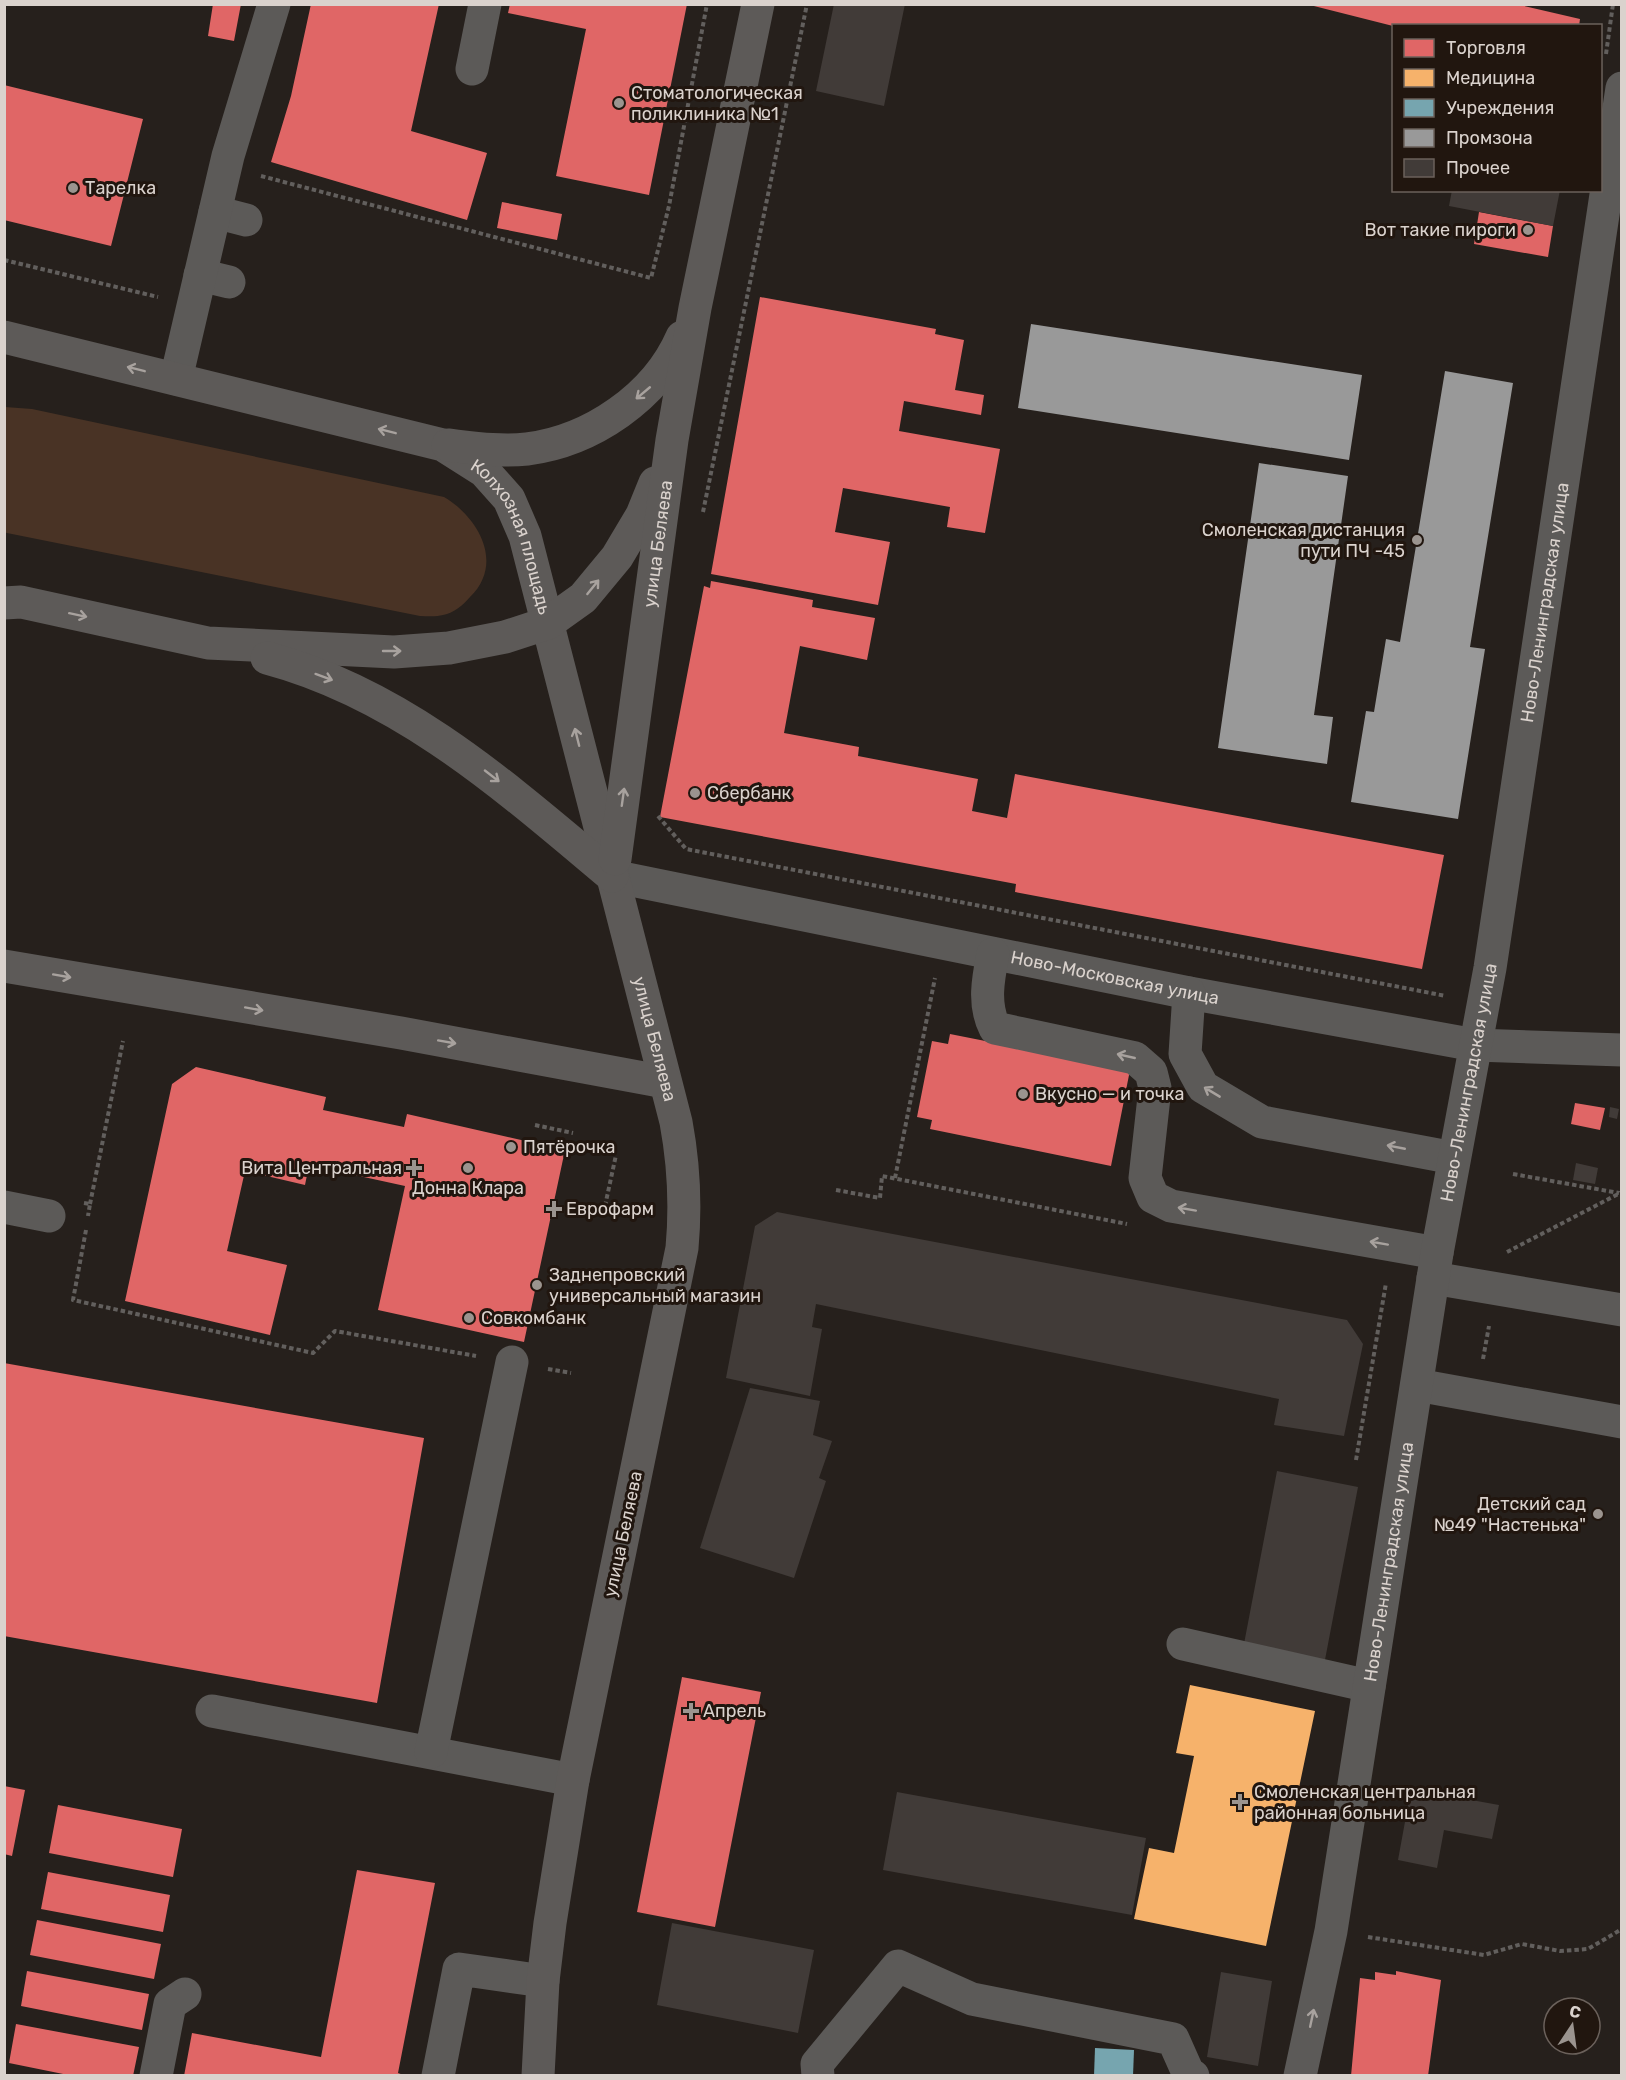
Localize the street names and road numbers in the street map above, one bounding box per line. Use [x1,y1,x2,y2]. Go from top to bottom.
street label: Колхозная площадь [467,454,556,617]
street label: улица Беляева [638,479,677,609]
street label: Ново-Ленинградская улица [1516,481,1574,724]
street label: Ново-Московская улица [1009,946,1221,1009]
street label: Ново-Ленинградская улица [1436,961,1502,1204]
street label: улица Беляева [628,974,681,1104]
street label: Ново-Ленинградская улица [1359,1440,1418,1683]
street label: улица Беляева [599,1469,647,1599]

